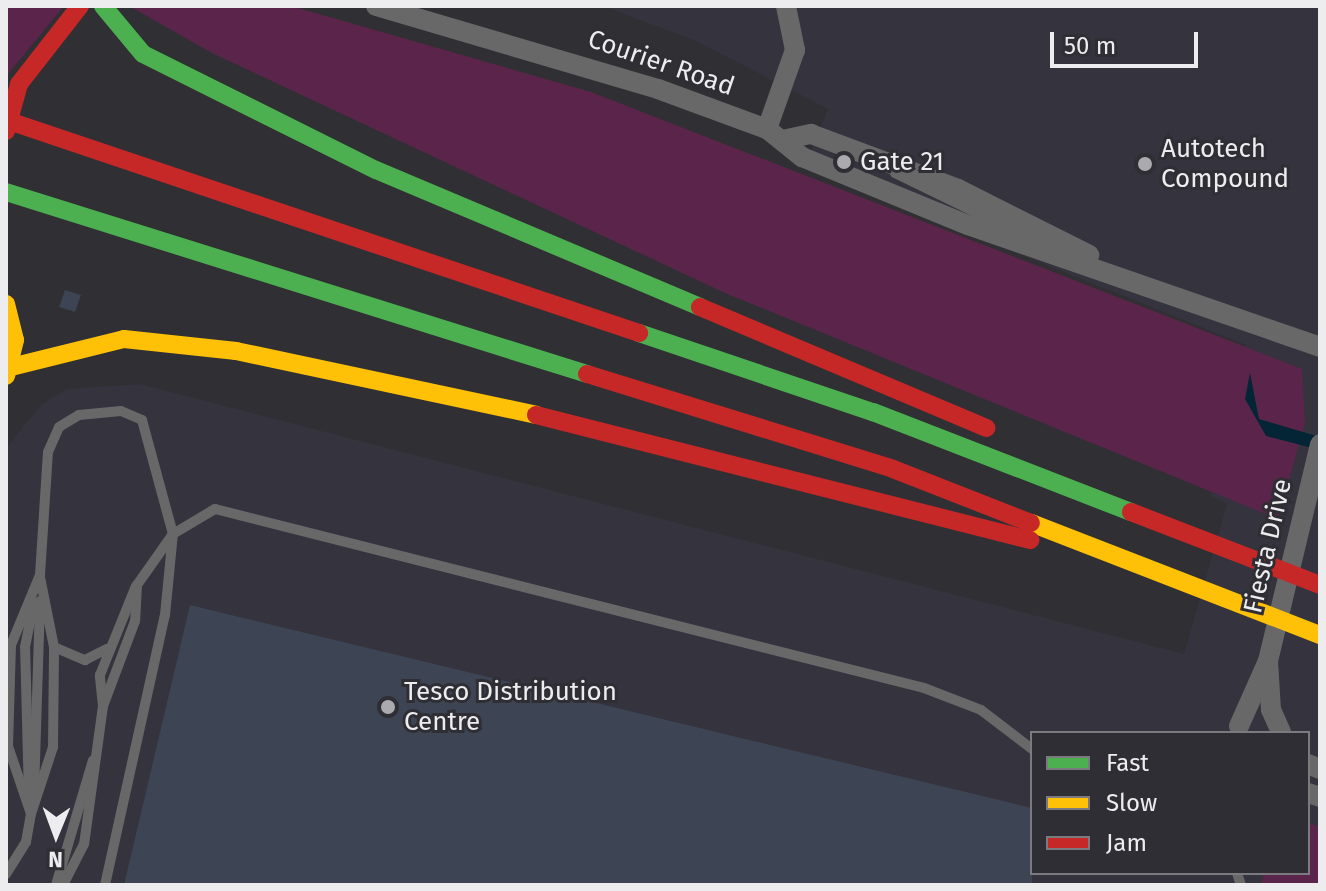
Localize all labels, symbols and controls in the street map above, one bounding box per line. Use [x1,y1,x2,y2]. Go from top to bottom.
scale bar [1054,16,1202,66]
street label: Courier Road [584,23,738,103]
text: 50 m [1064,32,1116,60]
place label: Autotech Compound [1161,133,1289,194]
place label: Gate 21 [860,146,944,178]
marker: Gate 21 [835,153,853,171]
marker: Autotech Compound [1136,155,1154,173]
street label: Fiesta Drive [1237,476,1299,616]
place label: Tesco Distribution Centre [404,676,617,738]
marker: Tesco Distribution Centre [379,698,397,716]
legend [1030,731,1310,875]
text: Fast [1106,749,1149,777]
text: Slow [1106,789,1157,817]
north arrow [16,795,96,875]
text: Jam [1106,829,1147,857]
text: N [48,846,63,873]

